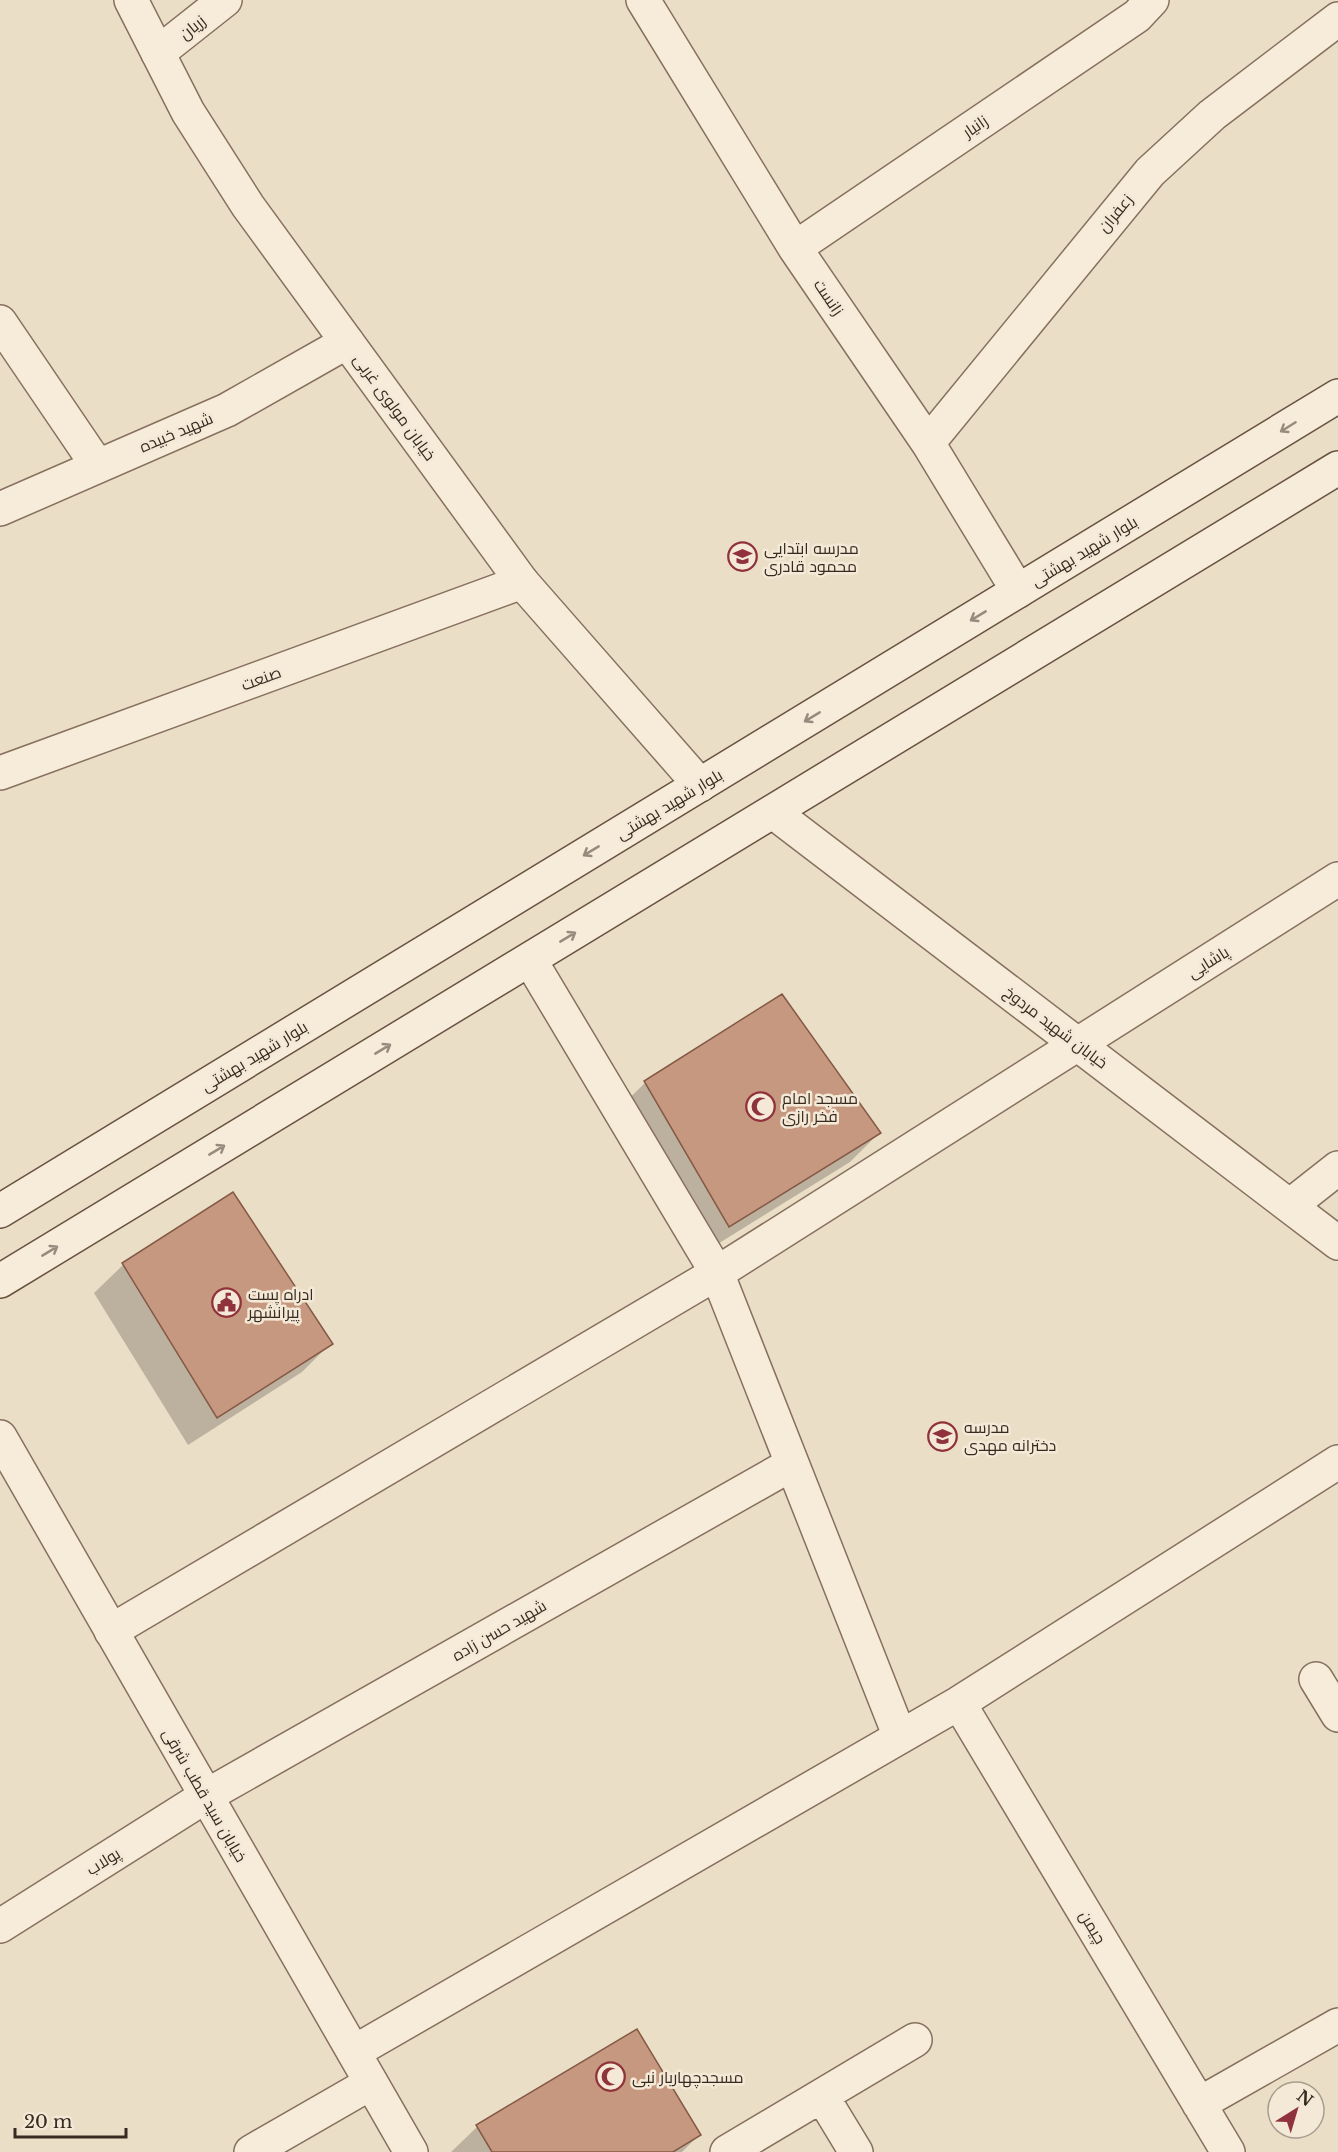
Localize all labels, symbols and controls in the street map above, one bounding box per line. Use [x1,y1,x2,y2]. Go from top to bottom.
street label: زریان [175,10,210,44]
street label: زانیار [958,110,992,142]
street label: زعفران [1093,190,1137,237]
street label: زانست [810,275,848,319]
street label: خیابان مولوی غربی [349,350,441,465]
street label: شهید خبیده [136,408,216,457]
one-way arrow [1280,421,1297,433]
street label: بلوار شهید بهشتی [1027,511,1141,591]
place label: مدرسه ابتدایى محمود قادرى [764,538,859,577]
school or university icon: مدرسه ابتدایى محمود قادرى [727,541,759,573]
one-way arrow [970,610,987,622]
street label: صنعت [238,662,284,694]
one-way arrow [804,712,821,724]
street label: بلوار شهید بهشتی [612,764,726,844]
one-way arrow [583,846,600,858]
one-way arrow [559,930,576,942]
street label: پاشایی [1183,941,1234,984]
street label: خیابان شهید مردوخ [999,981,1112,1074]
street label: بلوار شهید بهشتی [197,1016,311,1096]
one-way arrow [374,1042,391,1054]
place label: مسجد امام فخر رازی [782,1088,858,1127]
mosque icon: مسجد امام فخر رازی [745,1091,777,1123]
one-way arrow [208,1143,225,1155]
one-way arrow [41,1245,58,1257]
place label: ادراه پست پیرانشهر [247,1284,314,1324]
public building icon: ادراه پست پیرانشهر [211,1287,243,1319]
place label: مدرسه دخترانه مهدی [964,1417,1056,1456]
school or university icon: مدرسه دخترانه مهدی [927,1420,959,1452]
street label: شهید حسن زاده [448,1595,550,1666]
street label: خیابان سید قطب شرقی [158,1724,252,1866]
street label: پولاب [82,1842,125,1881]
street label: چیمن [1074,1907,1111,1948]
mosque icon: مسجدچهاریار نبی [595,2061,627,2093]
place label: مسجدچهاریار نبی [632,2067,744,2089]
north arrow [1266,2080,1326,2140]
text: N [1293,2086,1317,2111]
scale bar [15,2101,126,2139]
text: 20 m [24,2111,72,2133]

